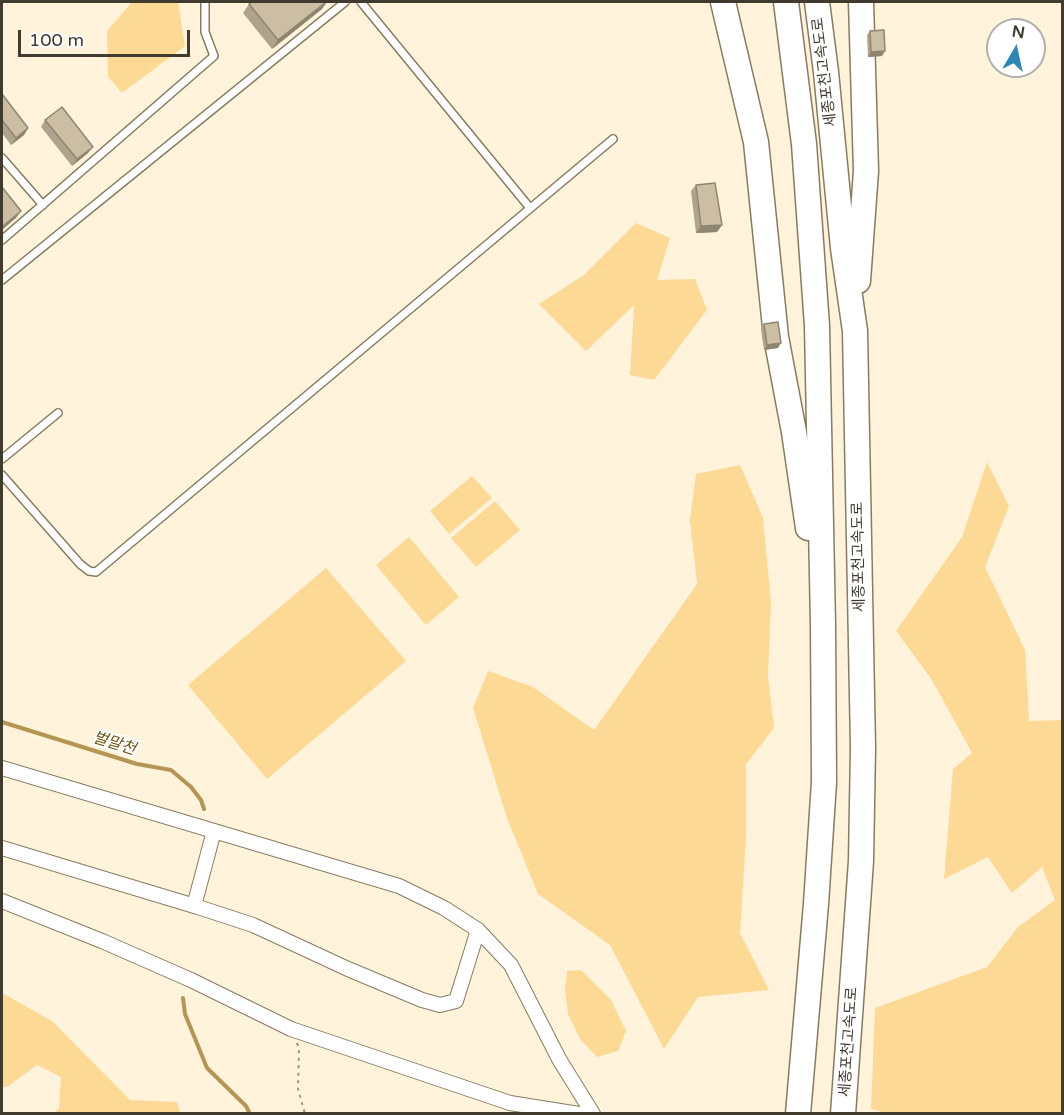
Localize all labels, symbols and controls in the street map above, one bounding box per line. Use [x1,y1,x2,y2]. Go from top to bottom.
street label: 세종포천고속도로 [809,16,841,128]
scale bar [21,18,194,56]
north arrow [986,18,1046,78]
text: N [1011,21,1026,43]
text: 100 m [29,29,84,51]
street label: 세종포천고속도로 [849,502,869,612]
water label: 벌말천 [90,728,138,760]
street label: 세종포천고속도로 [836,986,862,1098]

